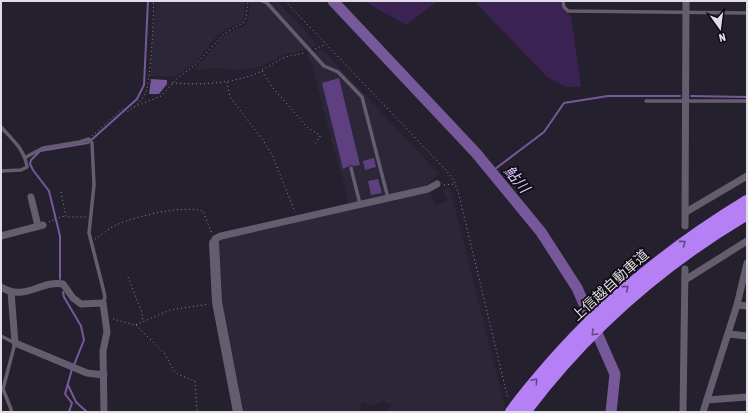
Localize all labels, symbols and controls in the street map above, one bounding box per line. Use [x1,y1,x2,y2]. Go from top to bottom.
north arrow [700,8,740,48]
text: N [718,31,727,44]
water label: 鮎川 [501,162,534,197]
one-way arrow [678,241,685,248]
street label: 上信越自動車道 [568,246,652,324]
one-way arrow [621,286,628,293]
one-way arrow [591,328,599,336]
one-way arrow [531,379,538,386]

